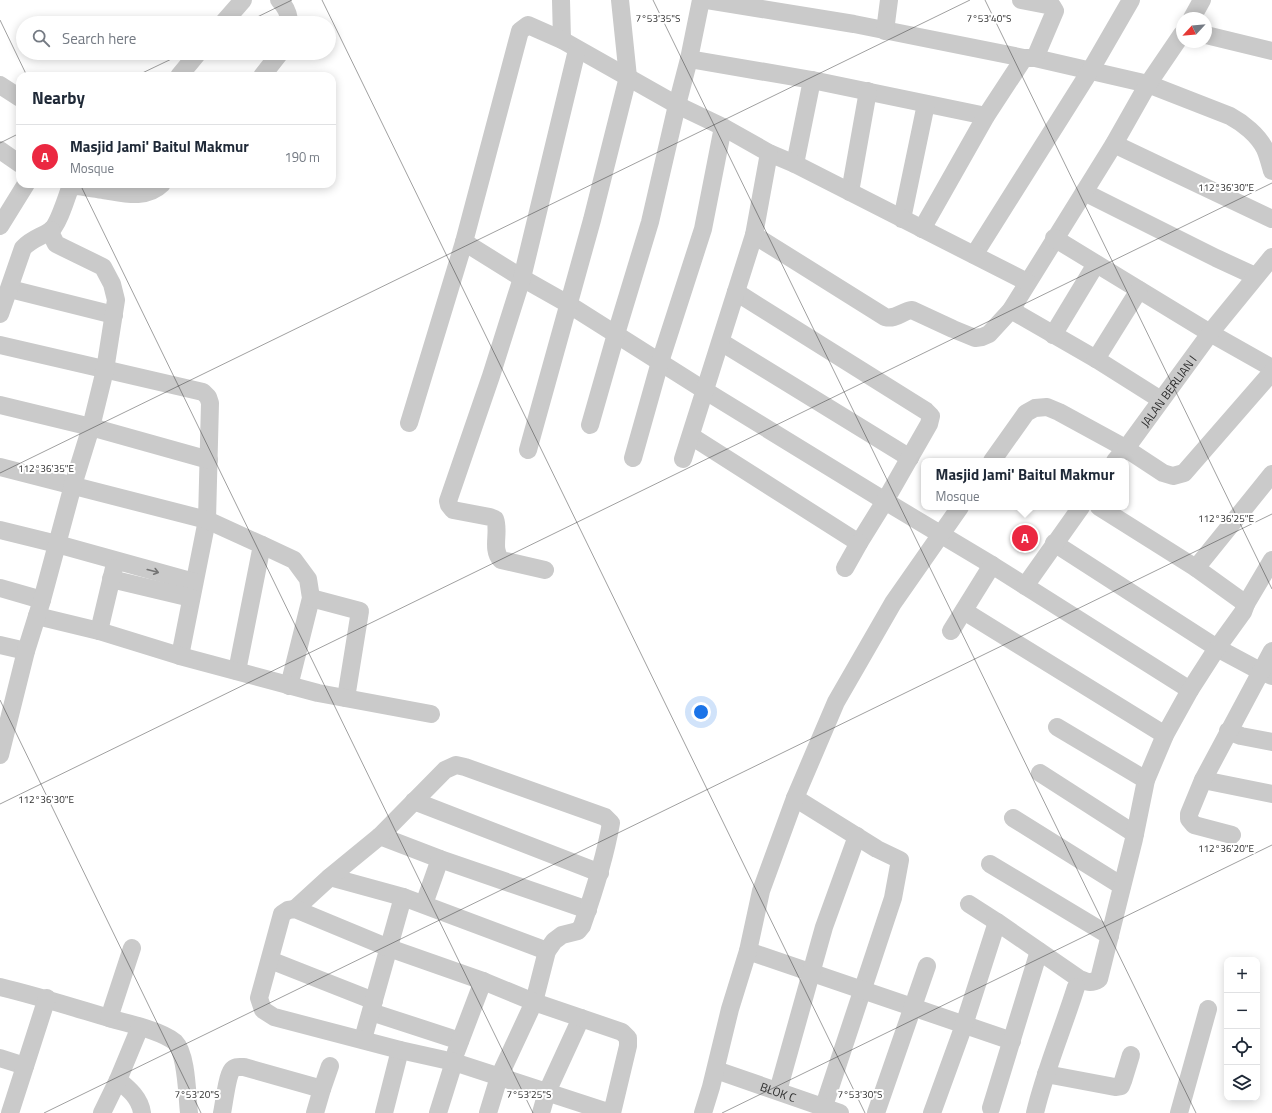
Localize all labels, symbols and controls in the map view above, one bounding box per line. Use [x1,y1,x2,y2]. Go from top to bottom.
text: 7°53'35"S [636,11,680,26]
text: 7°53'40"S [967,11,1011,26]
north arrow [1176,12,1212,48]
search box [16,16,336,60]
icon: search [30,27,52,49]
text: Search here [62,27,136,50]
text: Nearby [32,85,85,111]
text: Masjid Jami' Baitul Makmur [70,135,249,158]
text: A [41,147,49,167]
text: 190 m [284,147,320,167]
text: Mosque [70,158,114,178]
text: 112°36'30"E [1198,180,1255,195]
street label: JALAN BERLIAN I [1135,351,1201,431]
popup [921,458,1129,510]
text: 112°36'35"E [18,461,75,476]
text: Masjid Jami' Baitul Makmur [936,463,1114,486]
text: Mosque [936,486,980,506]
text: 112°36'25"E [1198,511,1255,526]
pin: A [1012,523,1038,553]
one-way arrow [146,568,159,575]
your location [691,702,711,722]
text: 112°36'30"E [18,792,75,807]
text: 112°36'20"E [1198,841,1255,856]
map controls [1224,957,1260,1101]
button: + [1224,957,1260,993]
button: − [1224,993,1260,1029]
button: locate [1224,1029,1260,1065]
button: layers [1224,1065,1260,1101]
street label: BLOK C [758,1077,799,1107]
text: 7°53'20"S [175,1087,219,1102]
text: 7°53'25"S [507,1087,551,1102]
text: 7°53'30"S [838,1087,882,1102]

